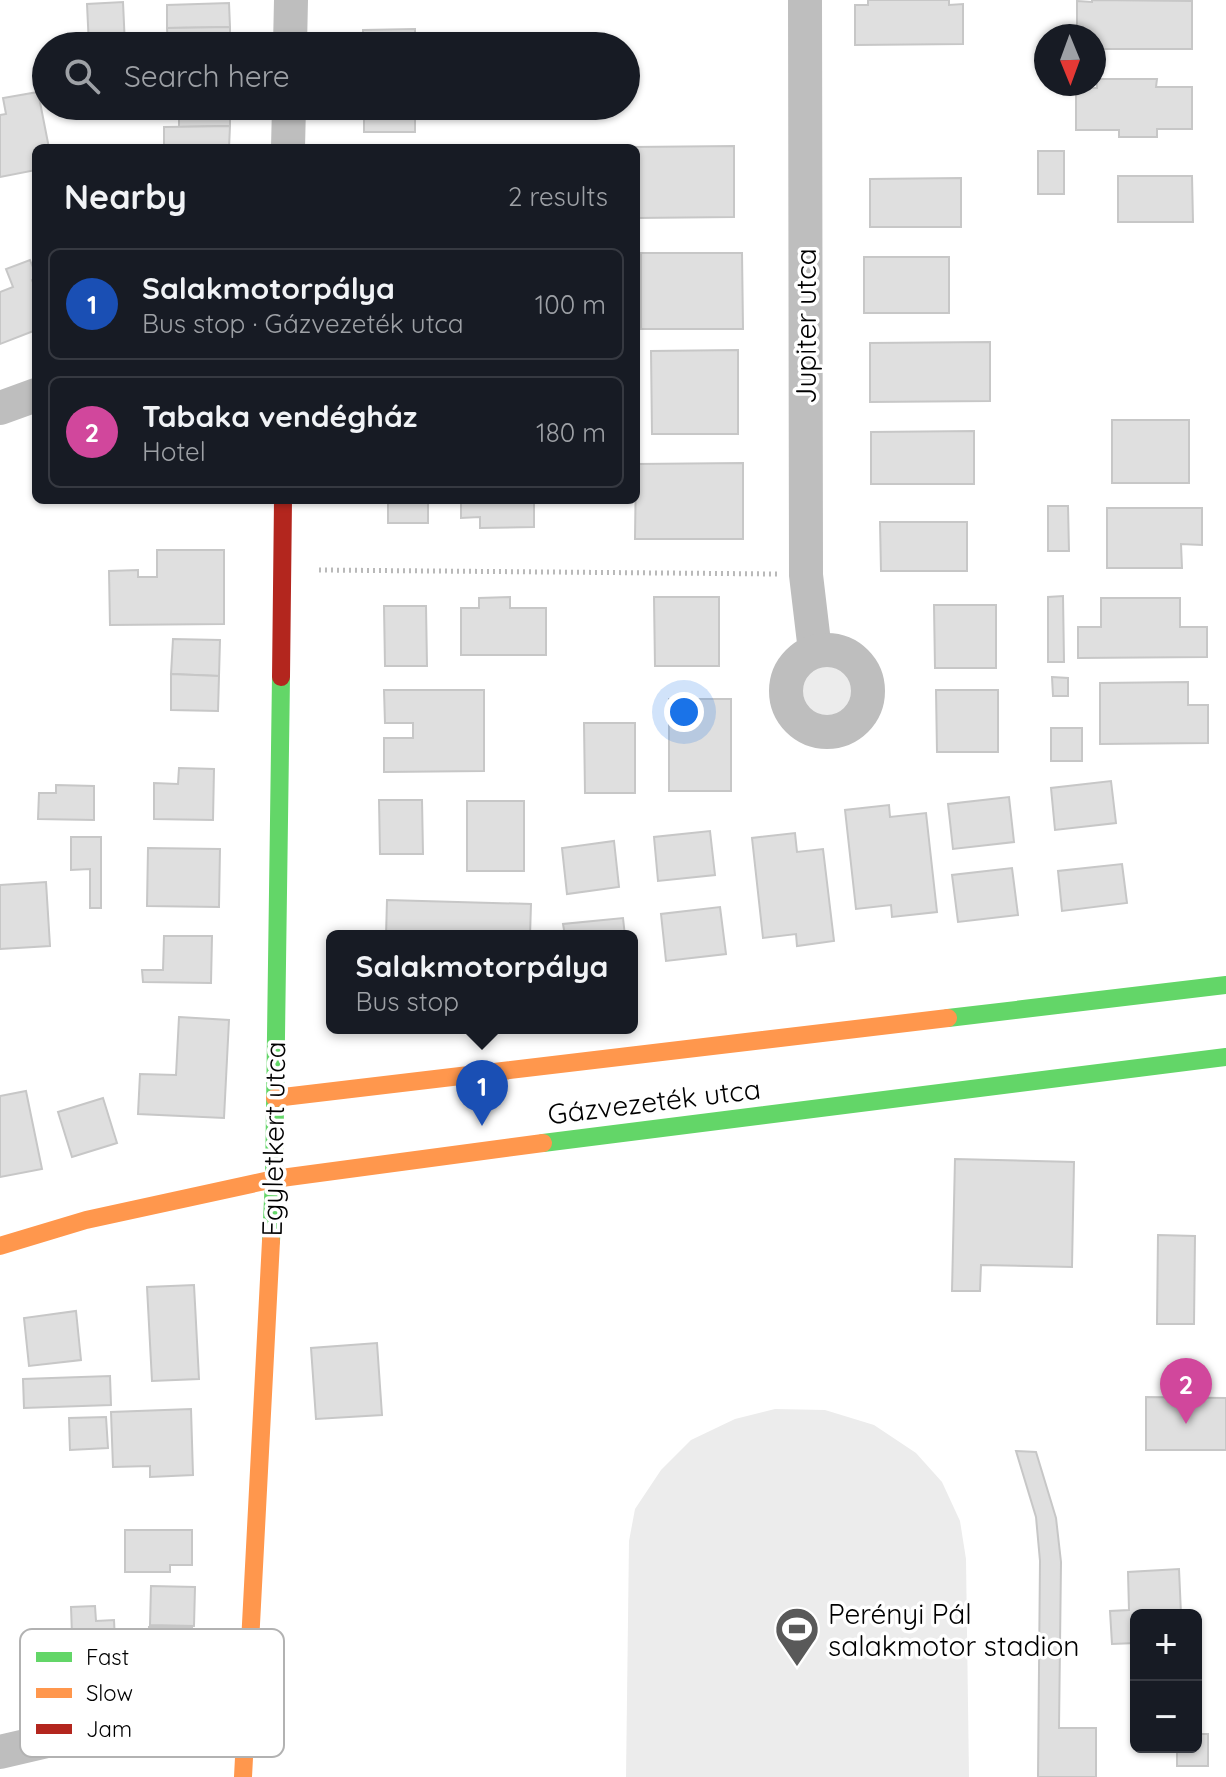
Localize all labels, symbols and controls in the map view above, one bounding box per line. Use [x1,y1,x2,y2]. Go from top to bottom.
north arrow [1034,24,1106,96]
search box [32,32,640,120]
icon: search [60,54,104,98]
text: Search here [124,57,290,95]
text: Nearby [64,175,187,218]
text: 2 results [508,180,608,213]
street label: Jupiter utca [788,248,823,404]
text: Salakmotorpálya [142,269,395,307]
text: 1 [87,288,97,321]
text: 100 m [535,288,606,321]
text: Bus stop · Gázvezeték utca [142,307,464,340]
text: Tabaka vendégház [142,397,417,435]
text: 2 [85,416,99,449]
text: 180 m [536,416,606,449]
text: Hotel [142,435,206,468]
your location [664,692,704,732]
popup [326,930,638,1034]
text: Salakmotorpálya [356,947,608,985]
text: Bus stop [356,985,459,1018]
street label: Egyletkert utca [254,1041,292,1237]
pin: 1 [456,1060,508,1126]
street label: Gázvezeték utca [546,1071,762,1131]
pin: 2 [1160,1358,1212,1424]
place label: Perényi Pál salakmotor stadion [828,1596,1080,1663]
sports icon: Perényi Pál salakmotor stadion [773,1605,821,1668]
map controls [1130,1609,1202,1753]
button: + [1130,1609,1202,1681]
legend [20,1629,284,1757]
text: Fast [86,1643,129,1671]
text: Slow [86,1679,133,1707]
button: − [1130,1681,1202,1753]
text: Jam [86,1715,132,1743]

